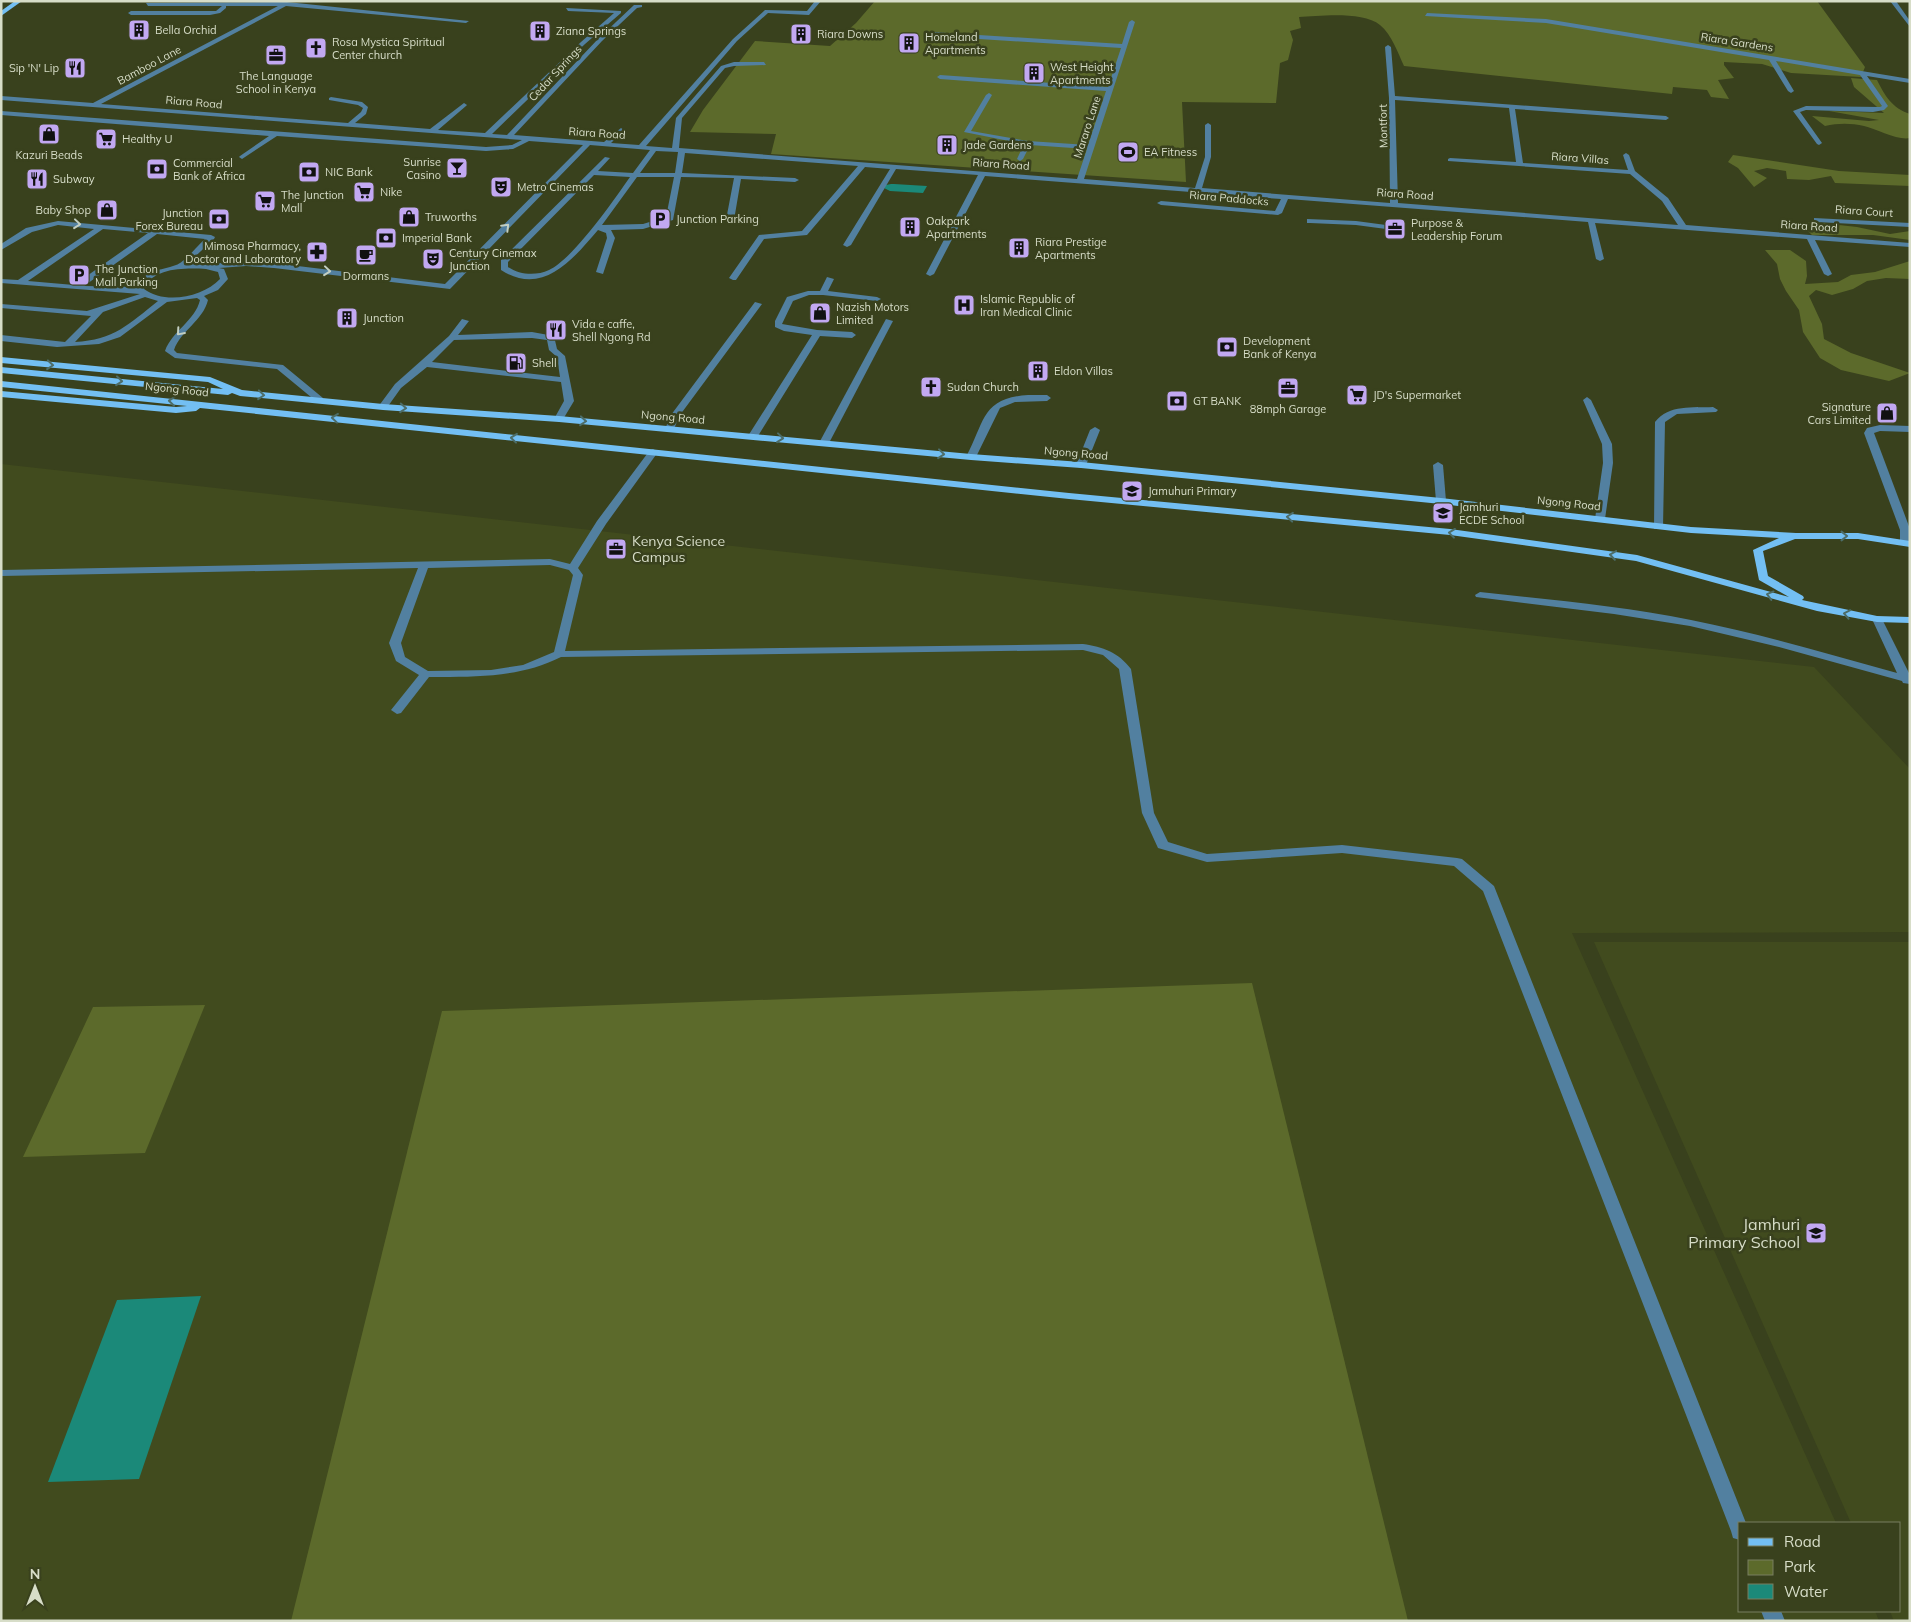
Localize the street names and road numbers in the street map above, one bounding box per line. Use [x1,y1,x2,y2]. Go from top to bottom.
street label: Riara Gardens [1700,29,1774,55]
street label: Bamboo Lane [114,42,184,88]
street label: Cedar Springs [525,42,585,104]
street label: Riara Road [165,93,223,111]
street label: Mararo Lane [1070,94,1104,160]
street label: Montfort [1376,104,1390,148]
street label: Riara Road [568,124,626,142]
street label: Riara Villas [1551,149,1609,167]
street label: Riara Road [972,155,1030,173]
street label: Riara Road [1376,185,1434,203]
street label: Riara Paddocks [1189,188,1269,208]
street label: Riara Court [1835,202,1894,220]
street label: Riara Road [1780,217,1838,235]
street label: Ngong Road [144,379,210,399]
street label: Ngong Road [640,407,706,427]
street label: Ngong Road [1043,443,1109,463]
street label: Ngong Road [1536,493,1602,513]

